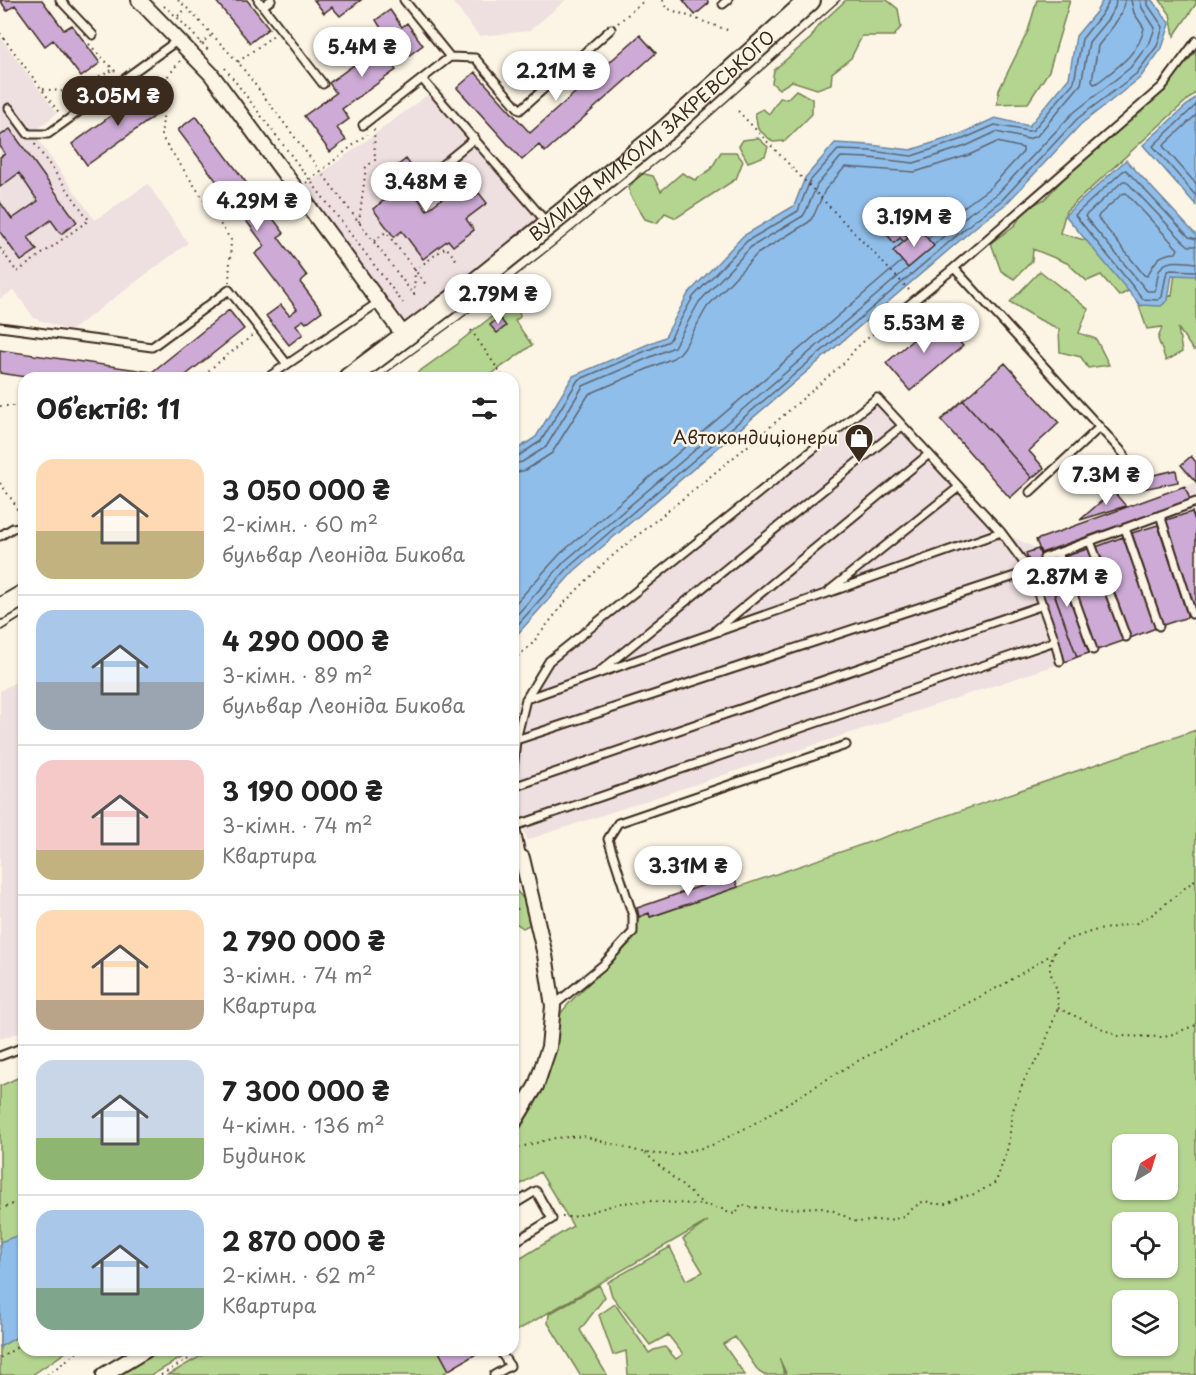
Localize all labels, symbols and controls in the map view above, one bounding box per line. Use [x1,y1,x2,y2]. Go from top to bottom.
street label: ВУЛИЦЯ МИКОЛИ ЗАКРЕВСЬКОГО [522,23,780,247]
pin: 5.4M ₴ [313,27,411,78]
text: 5.4M ₴ [327,31,397,61]
pin: 2.21M ₴ [501,51,611,102]
text: 2.21M ₴ [516,55,596,85]
pin: 3.05M ₴ [63,76,173,127]
text: 3.05M ₴ [76,80,160,110]
pin: 3.48M ₴ [371,162,481,213]
text: 3.48M ₴ [385,166,467,196]
pin: 4.29M ₴ [202,181,312,232]
text: 4.29M ₴ [216,185,298,215]
pin: 3.19M ₴ [859,197,969,248]
text: 3.19M ₴ [876,201,952,231]
pin: 2.79M ₴ [443,274,553,325]
text: 2.79M ₴ [458,278,538,308]
pin: 5.53M ₴ [869,303,979,354]
text: 5.53M ₴ [883,307,965,337]
text: Об’єктів: 11 [36,389,180,428]
icon: filters [468,392,501,425]
shop icon: Автокондиціонери [843,422,875,464]
place label: Автокондиціонери [673,423,838,450]
pin: 7.3M ₴ [1057,455,1155,506]
text: 7.3M ₴ [1072,459,1140,489]
text: 3 050 000 ₴ [222,470,390,509]
icon: home [84,483,156,555]
text: 2-кімн. · 60 m² [222,509,378,539]
text: бульвар Леоніда Бикова [222,539,465,569]
pin: 2.87M ₴ [1012,557,1122,608]
text: 2.87M ₴ [1026,561,1108,591]
text: 4 290 000 ₴ [222,621,389,660]
icon: home [84,634,156,706]
text: 3-кімн. · 89 m² [222,660,373,690]
text: бульвар Леоніда Бикова [222,690,465,720]
text: 3 190 000 ₴ [222,771,383,810]
icon: home [84,784,156,856]
text: 3-кімн. · 74 m² [222,810,373,840]
text: Квартира [222,840,316,870]
pin: 3.31M ₴ [633,846,743,897]
text: 3.31M ₴ [648,850,728,880]
text: 2 790 000 ₴ [222,921,385,960]
icon: home [84,934,156,1006]
text: 3-кімн. · 74 m² [222,960,373,990]
text: Квартира [222,990,316,1020]
text: 7 300 000 ₴ [222,1071,390,1110]
icon: home [84,1084,156,1156]
text: 4-кімн. · 136 m² [222,1110,385,1140]
north arrow [1112,1134,1178,1200]
map controls [1112,1134,1178,1356]
text: Будинок [222,1140,305,1170]
button: locate [1112,1212,1178,1278]
text: 2 870 000 ₴ [222,1221,385,1260]
icon: home [84,1234,156,1306]
text: 2-кімн. · 62 m² [222,1260,376,1290]
text: Квартира [222,1290,316,1320]
button: layers [1112,1290,1178,1356]

